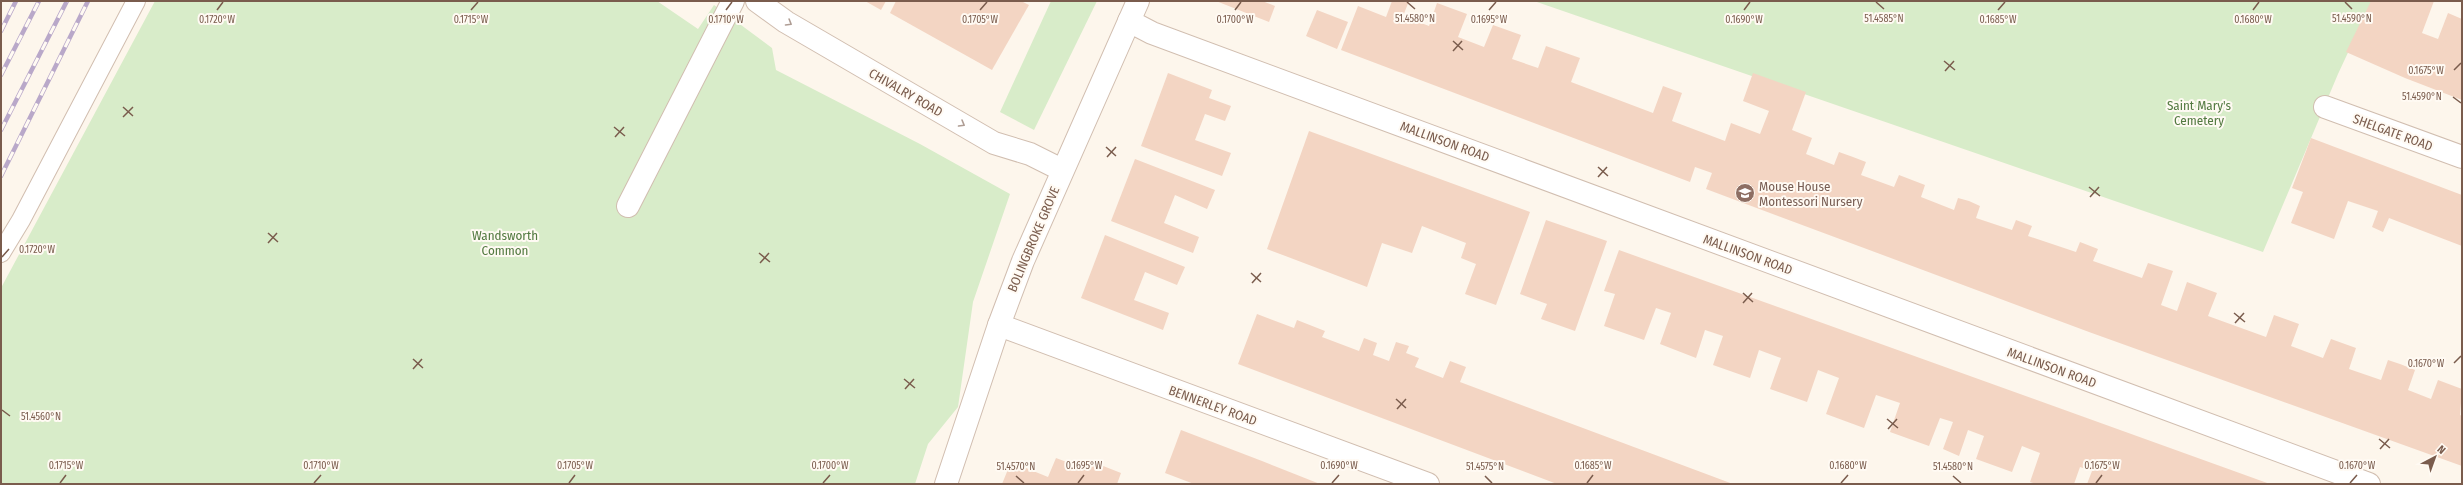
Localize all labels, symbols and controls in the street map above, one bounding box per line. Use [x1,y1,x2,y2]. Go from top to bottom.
text: 51.4580°N [1395,13,1435,25]
text: 51.4585°N [1864,13,1904,25]
text: 51.4590°N [2332,13,2372,25]
text: 0.1720°W [199,14,235,26]
text: 0.1715°W [454,14,489,26]
text: 0.1710°W [708,14,744,26]
text: 0.1705°W [962,14,999,26]
text: 0.1700°W [1217,14,1254,26]
text: 0.1695°W [1471,14,1508,26]
text: 0.1690°W [1725,14,1763,26]
text: 0.1685°W [1980,14,2017,26]
text: 0.1680°W [2234,14,2272,26]
one-way arrow [785,19,792,26]
street label: CHIVALRY ROAD [866,65,945,120]
text: 0.1675°W [2408,65,2444,77]
text: 51.4590°N [2402,91,2442,103]
park label: Saint Mary's Cemetery [2167,98,2232,128]
street label: SHELGATE ROAD [2351,111,2435,154]
street label: MALLINSON ROAD [1398,118,1491,165]
one-way arrow [957,120,965,127]
place label: Mouse House Montessori Nursery [1759,179,1863,209]
school or university icon: Mouse House Montessori Nursery [1734,182,1756,204]
street label: BOLINGBROKE GROVE [1004,184,1062,294]
park label: Wandsworth Common [472,228,538,258]
street label: MALLINSON ROAD [1701,231,1794,278]
text: 0.1720°W [19,244,55,256]
street label: MALLINSON ROAD [2005,344,2098,391]
text: 0.1670°W [2408,358,2445,370]
street label: BENNERLEY ROAD [1167,383,1259,428]
text: 51.4560°N [21,411,61,423]
north arrow [2415,437,2455,477]
text: N [2434,443,2448,457]
text: 0.1715°W [49,460,84,472]
text: 0.1710°W [303,460,339,472]
text: 0.1705°W [557,460,594,472]
text: 0.1700°W [812,460,849,472]
text: 0.1695°W [1066,460,1103,472]
text: 0.1690°W [1320,460,1358,472]
text: 0.1685°W [1575,460,1612,472]
text: 0.1680°W [1829,460,1867,472]
text: 0.1675°W [2084,460,2120,472]
text: 0.1670°W [2339,460,2376,472]
text: 51.4570°N [997,461,1035,473]
text: 51.4575°N [1466,461,1504,473]
text: 51.4580°N [1933,461,1973,473]

